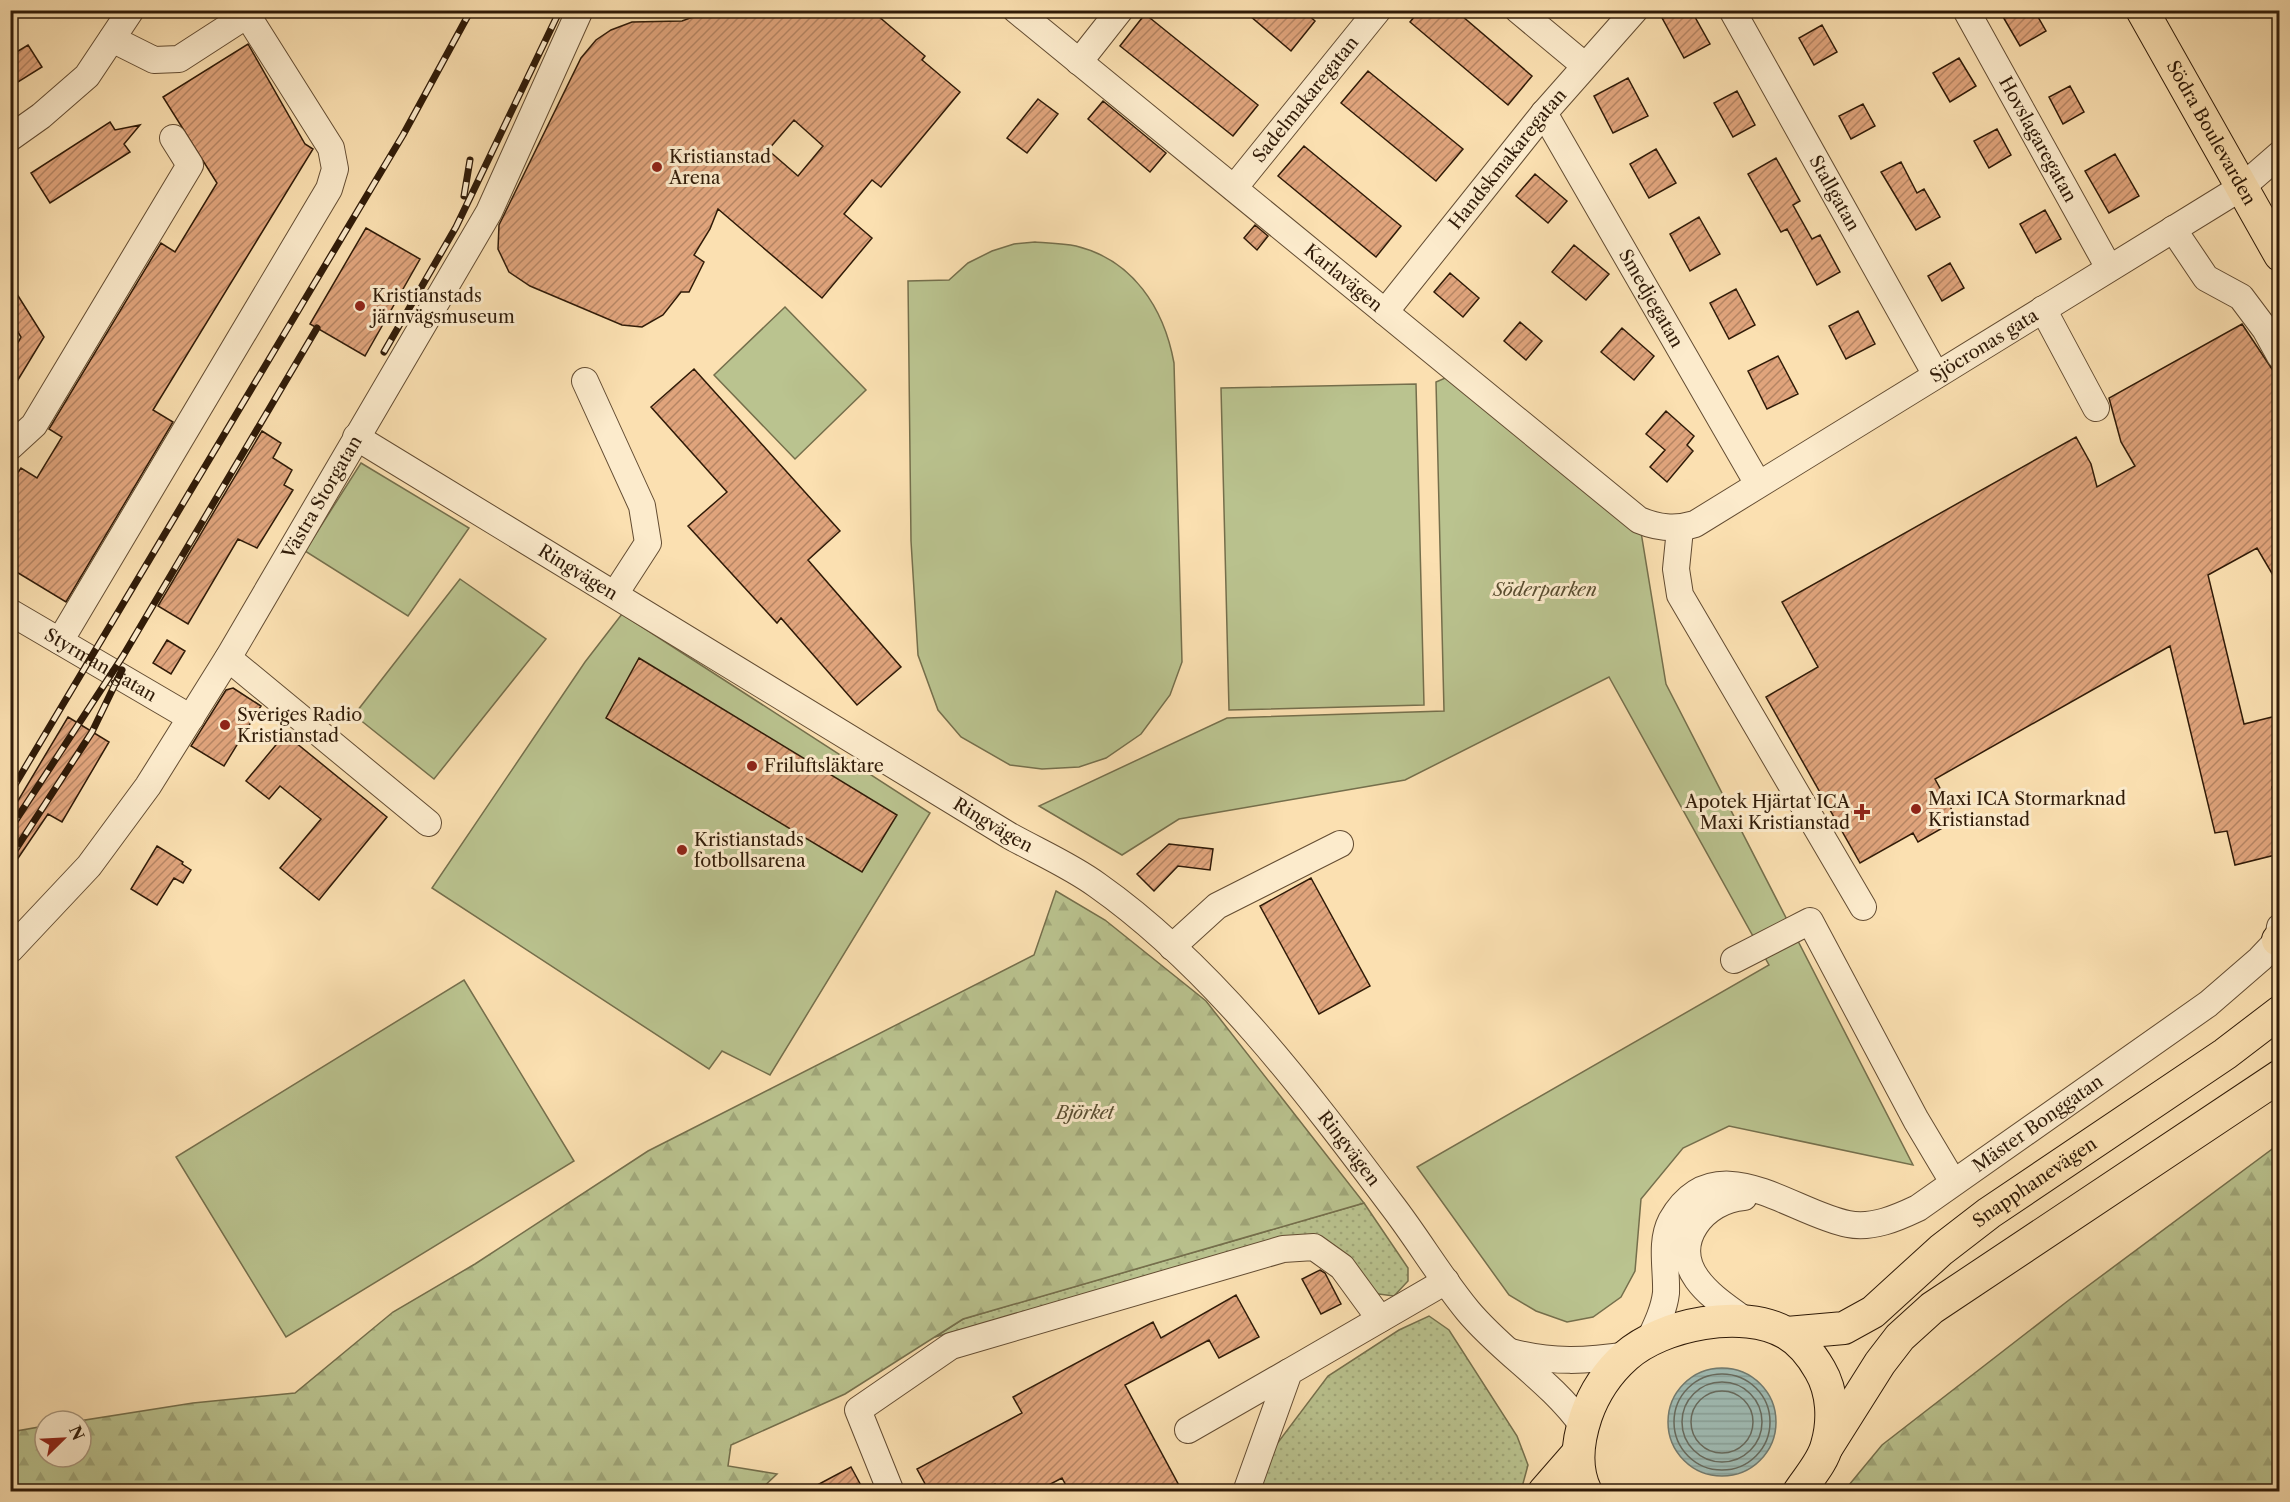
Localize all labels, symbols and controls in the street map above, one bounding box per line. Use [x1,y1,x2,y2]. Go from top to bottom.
street label: Sadelmakaregatan [1248,32,1363,167]
street label: Södra Boulevarden [2162,57,2261,209]
street label: Hovslagaregatan [1994,73,2081,206]
street label: Handskmakaregatan [1444,84,1571,234]
place label: Kristianstad Arena [668,146,771,189]
street label: Stallgatan [1804,152,1864,235]
marker: Kristianstad Arena [650,160,664,174]
street label: Karlavägen [1300,239,1387,317]
street label: Smedjegatan [1614,245,1688,351]
place label: Kristianstads järnvägsmuseum [369,285,515,328]
marker: Kristianstads järnvägsmuseum [353,299,367,313]
street label: Sjöcronas gata [1926,304,2043,388]
street label: Västra Storgatan [277,432,367,564]
street label: Ringvägen [534,540,622,605]
park label: Söderparken [1492,579,1597,601]
street label: Styrmansgatan [41,624,161,706]
place label: Sveriges Radio Kristianstad [237,704,362,747]
marker: Sveriges Radio Kristianstad [218,718,232,732]
place label: Friluftsläktare [764,755,884,777]
marker: Friluftsläktare [745,759,759,773]
place label: Maxi ICA Stormarknad Kristianstad [1928,788,2126,831]
place label: Apotek Hjärtat ICA Maxi Kristianstad [1684,791,1851,834]
street label: Ringvägen [949,793,1037,857]
marker: Maxi ICA Stormarknad Kristianstad [1909,802,1923,816]
marker: Apotek Hjärtat ICA Maxi Kristianstad [1855,805,1869,819]
place label: Kristianstads fotbollsarena [694,829,806,872]
marker: Kristianstads fotbollsarena [675,843,689,857]
street label: Mäster Bonggatan [1968,1070,2107,1177]
park label: Björket [1054,1102,1116,1124]
street label: Ringvägen [1313,1106,1385,1191]
street label: Snapphanevägen [1968,1133,2101,1232]
north arrow [33,1409,93,1469]
text: N [65,1422,89,1443]

